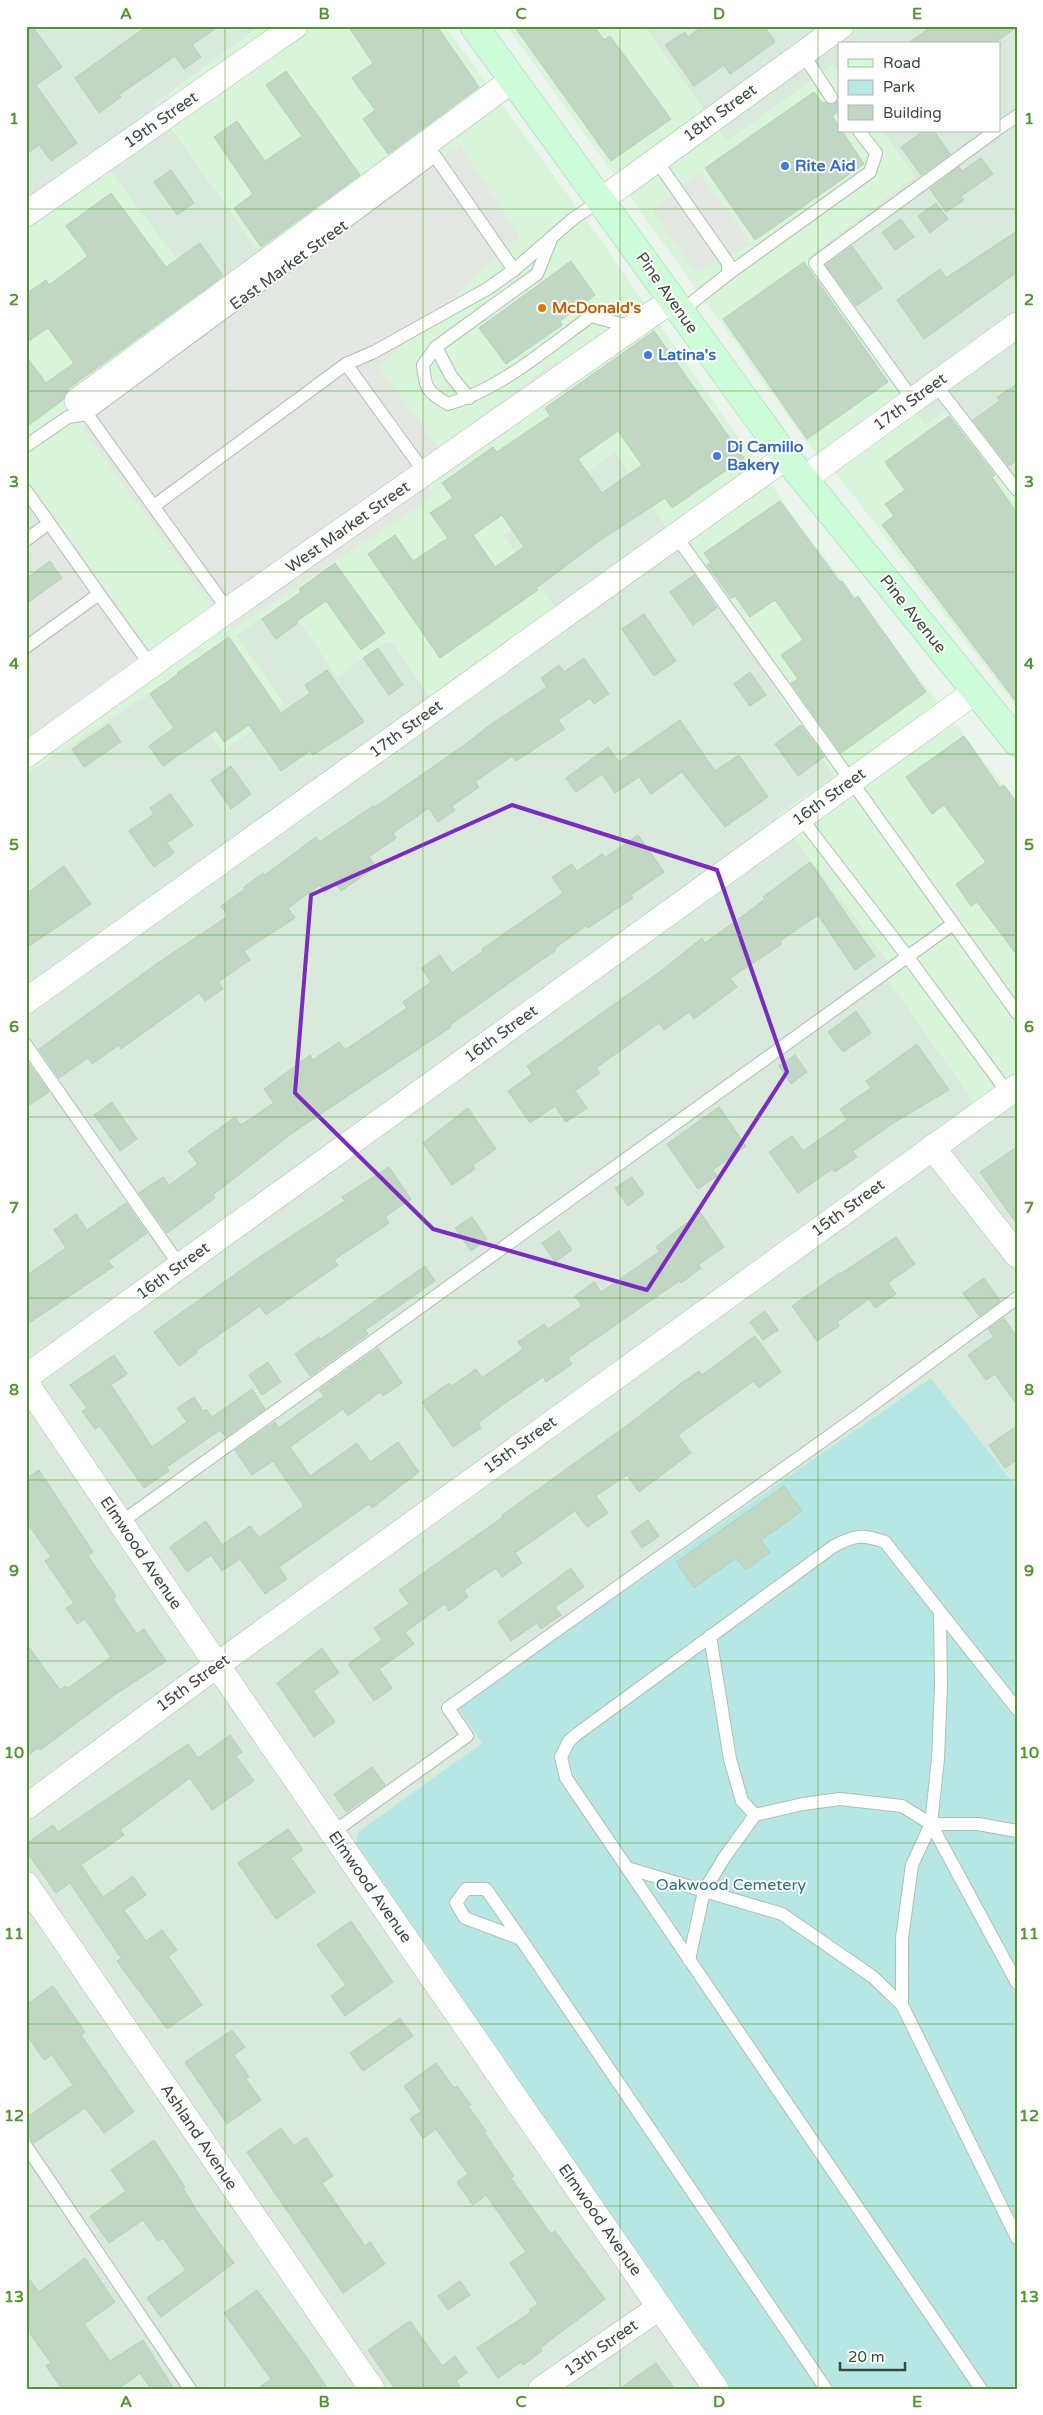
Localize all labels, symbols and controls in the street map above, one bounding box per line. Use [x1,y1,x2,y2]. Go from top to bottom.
text: A [120,4,132,24]
text: B [318,4,330,24]
text: C [515,4,527,24]
text: D [713,4,725,24]
text: E [912,4,922,24]
legend [838,42,1000,132]
text: Road [883,54,921,72]
text: Park [883,78,915,96]
street label: 18th Street [679,80,761,146]
street label: 19th Street [120,87,202,153]
text: Building [883,104,942,122]
text: 1 [9,109,19,129]
text: 1 [1024,109,1034,129]
place label: Rite Aid [795,156,856,176]
marker: Rite Aid [779,160,791,172]
street label: East Market Street [226,215,352,315]
street label: Pine Avenue [632,248,702,338]
text: 2 [9,290,19,310]
text: 2 [1024,290,1034,310]
place label: McDonald's [552,298,642,318]
marker: McDonald's [536,302,548,314]
place label: Latina's [658,345,716,365]
marker: Latina's [642,349,654,361]
street label: 17th Street [869,369,951,435]
place label: Di Camillo Bakery [727,437,804,475]
marker: Di Camillo Bakery [711,450,723,462]
text: 3 [9,472,19,492]
text: 3 [1024,472,1034,492]
street label: West Market Street [282,477,414,577]
street label: Pine Avenue [875,571,951,657]
text: 4 [9,654,19,674]
text: 4 [1024,654,1034,674]
street label: 17th Street [365,696,447,762]
street label: 16th Street [788,764,870,830]
text: 5 [9,835,19,855]
text: 5 [1024,835,1034,855]
street label: 16th Street [460,1001,542,1067]
text: 6 [9,1017,19,1037]
text: 6 [1024,1017,1034,1037]
street label: 15th Street [807,1175,889,1241]
text: 7 [9,1198,19,1218]
text: 7 [1024,1198,1034,1218]
street label: 16th Street [132,1238,214,1304]
text: 8 [9,1380,19,1400]
text: 8 [1024,1380,1034,1400]
street label: 15th Street [479,1412,561,1478]
street label: Elmwood Avenue [96,1493,186,1613]
text: 9 [9,1561,19,1581]
text: 9 [1024,1561,1034,1581]
street label: 15th Street [152,1650,234,1716]
text: 10 [4,1743,24,1763]
text: 10 [1019,1743,1039,1763]
street label: Elmwood Avenue [324,1827,416,1947]
park label: Oakwood Cemetery [656,1875,807,1895]
text: 11 [4,1924,24,1944]
text: 11 [1019,1924,1039,1944]
street label: Ashland Avenue [156,2080,242,2194]
text: 12 [4,2106,24,2126]
text: 12 [1019,2106,1039,2126]
street label: Elmwood Avenue [554,2160,646,2280]
text: 13 [4,2287,24,2307]
text: 13 [1019,2287,1039,2307]
street label: 13th Street [560,2315,642,2381]
scale bar [840,2340,906,2372]
text: 20 m [848,2348,885,2366]
text: A [120,2392,132,2412]
text: B [318,2392,330,2412]
text: C [515,2392,527,2412]
text: D [713,2392,725,2412]
text: E [912,2392,922,2412]

